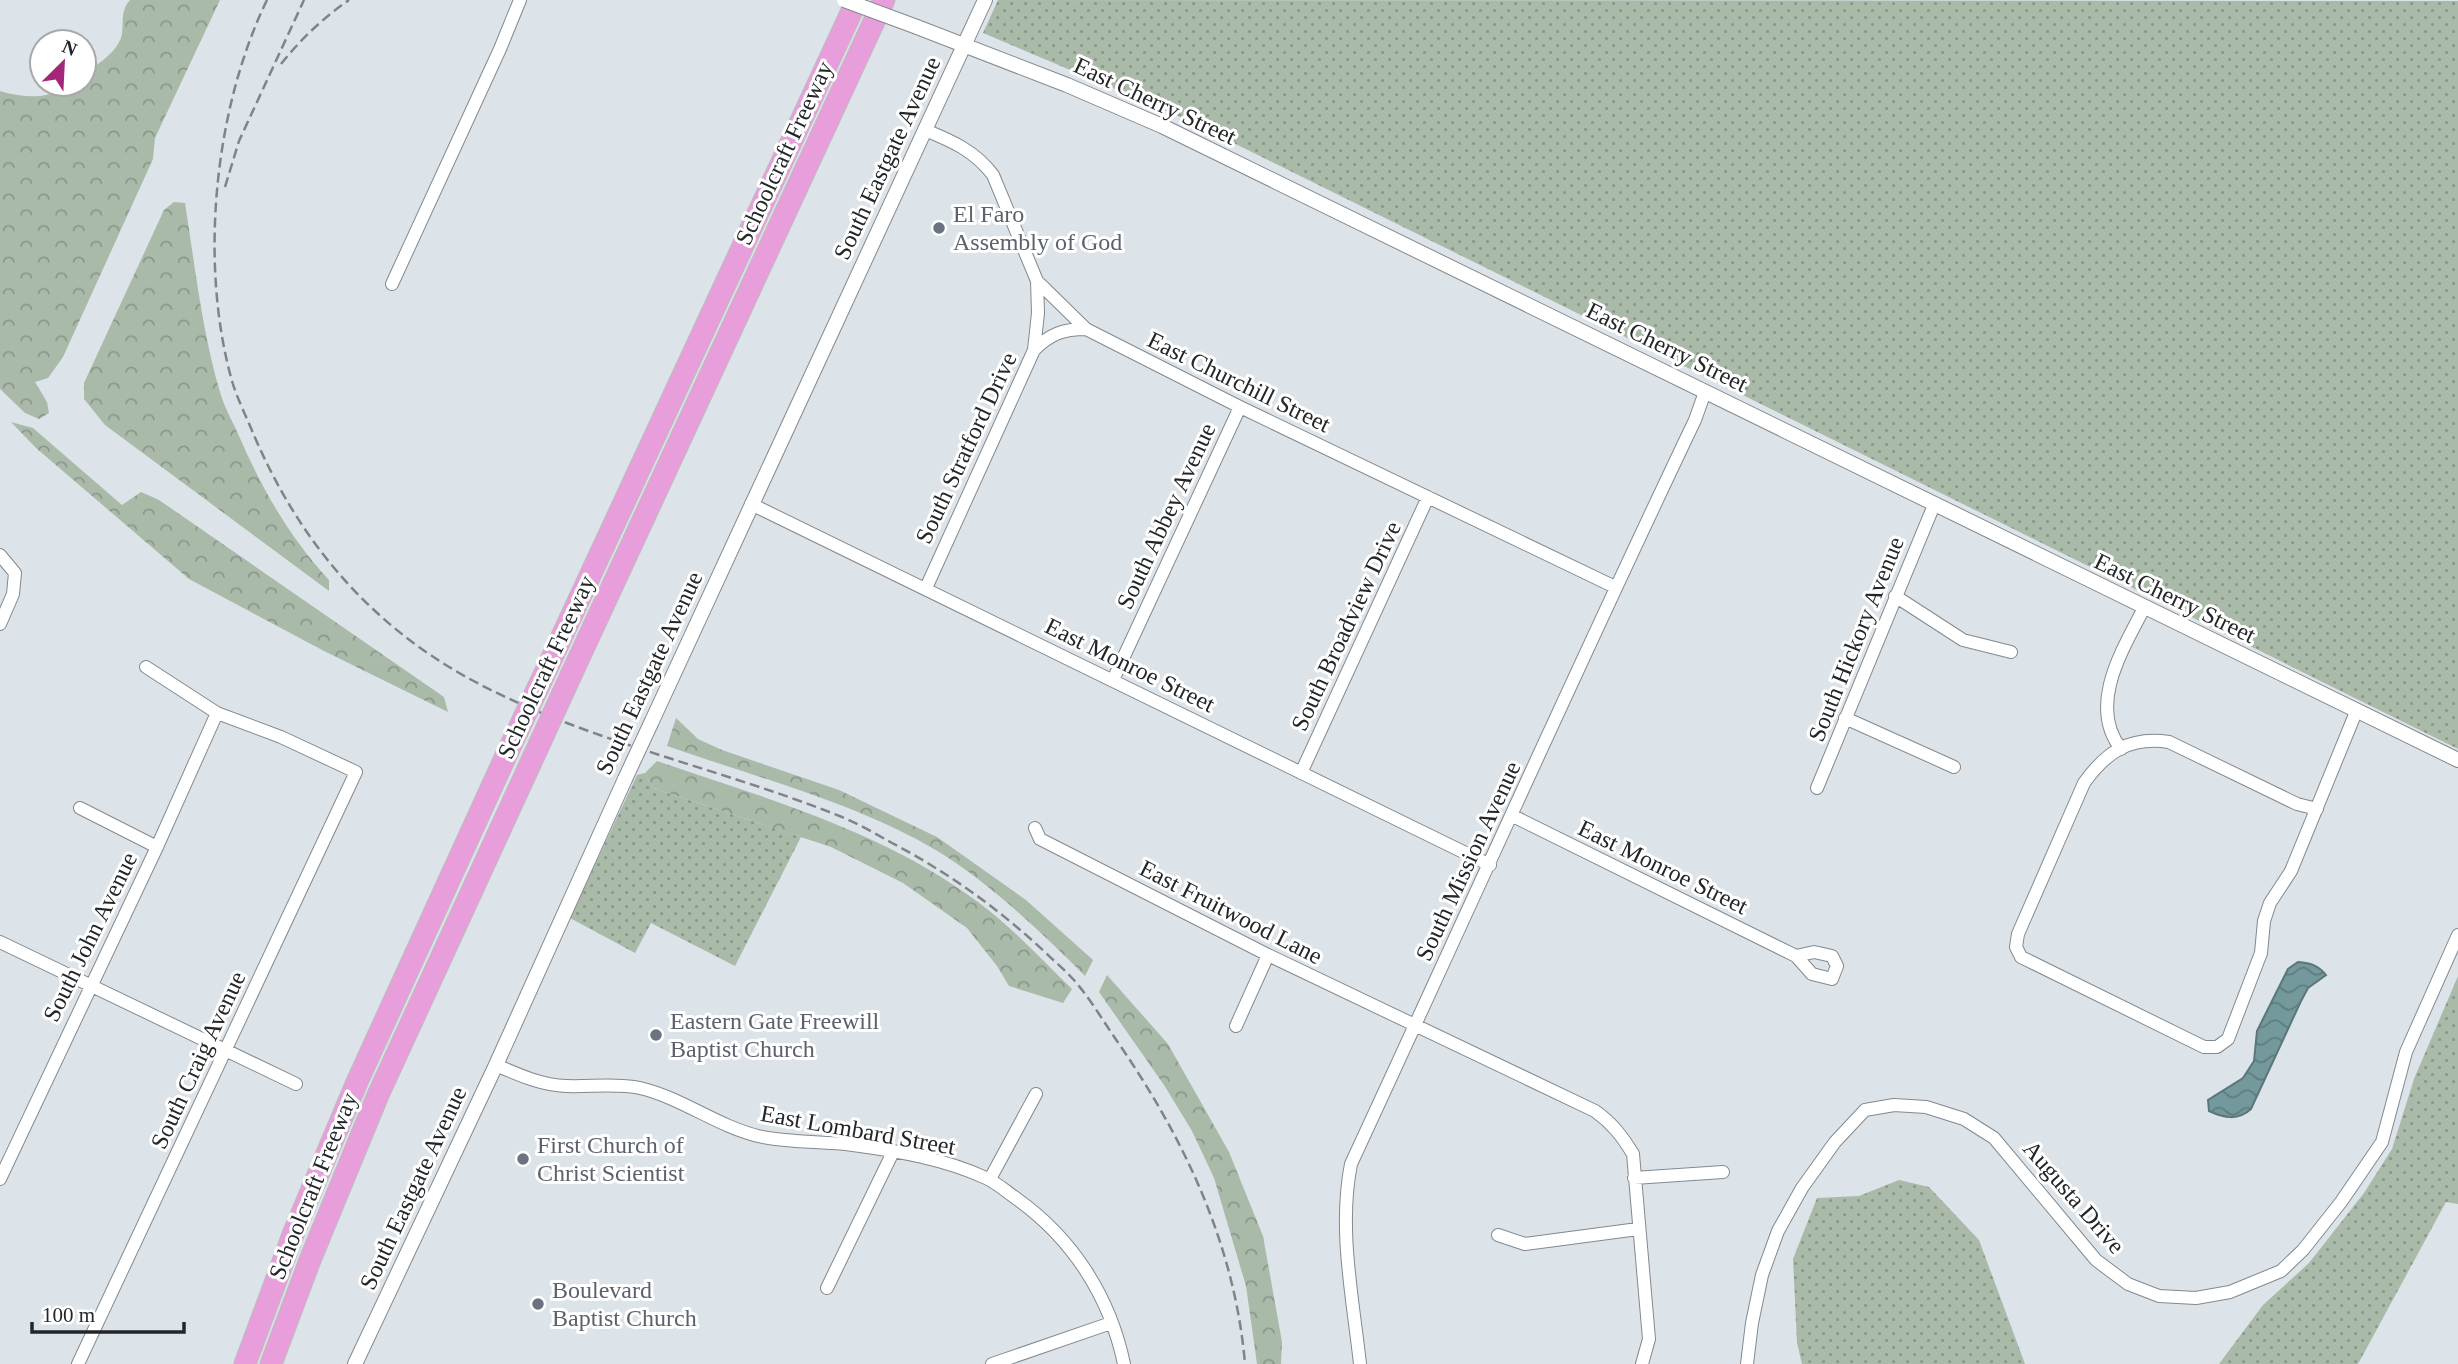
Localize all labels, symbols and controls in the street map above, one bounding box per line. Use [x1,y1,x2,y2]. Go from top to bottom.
north arrow [28,28,98,98]
text: N [59,36,80,60]
street label: South Eastgate Avenue [829,52,945,264]
street label: East Cherry Street [1070,52,1241,150]
street label: Schoolcraft Freeway [730,57,838,249]
place label: El Faro Assembly of God [953,201,1122,255]
marker: El Faro Assembly of God [931,220,947,236]
street label: East Cherry Street [1582,297,1752,397]
street label: East Churchill Street [1143,326,1335,438]
street label: South Stratford Drive [910,348,1022,548]
street label: South Abbey Avenue [1111,419,1221,613]
street label: South Broadview Drive [1286,517,1406,735]
street label: South Hickory Avenue [1803,533,1909,745]
street label: East Cherry Street [2090,548,2260,648]
street label: South Eastgate Avenue [591,567,707,779]
street label: Schoolcraft Freeway [492,571,600,763]
street label: East Monroe Street [1041,613,1219,717]
street label: South Mission Avenue [1410,757,1526,965]
street label: East Monroe Street [1574,815,1752,919]
street label: South John Avenue [38,848,142,1026]
street label: East Fruitwood Lane [1135,855,1327,969]
street label: South Craig Avenue [145,967,251,1153]
place label: Eastern Gate Freewill Baptist Church [670,1008,880,1062]
marker: Eastern Gate Freewill Baptist Church [648,1027,664,1043]
street label: South Eastgate Avenue [355,1082,471,1294]
street label: Schoolcraft Freeway [264,1089,362,1283]
street label: East Lombard Street [759,1100,958,1160]
place label: First Church of Christ Scientist [537,1132,685,1186]
street label: Augusta Drive [2018,1135,2130,1259]
marker: First Church of Christ Scientist [515,1151,531,1167]
place label: Boulevard Baptist Church [552,1277,697,1331]
scale bar [32,1290,184,1334]
marker: Boulevard Baptist Church [530,1296,546,1312]
text: 100 m [42,1303,95,1327]

